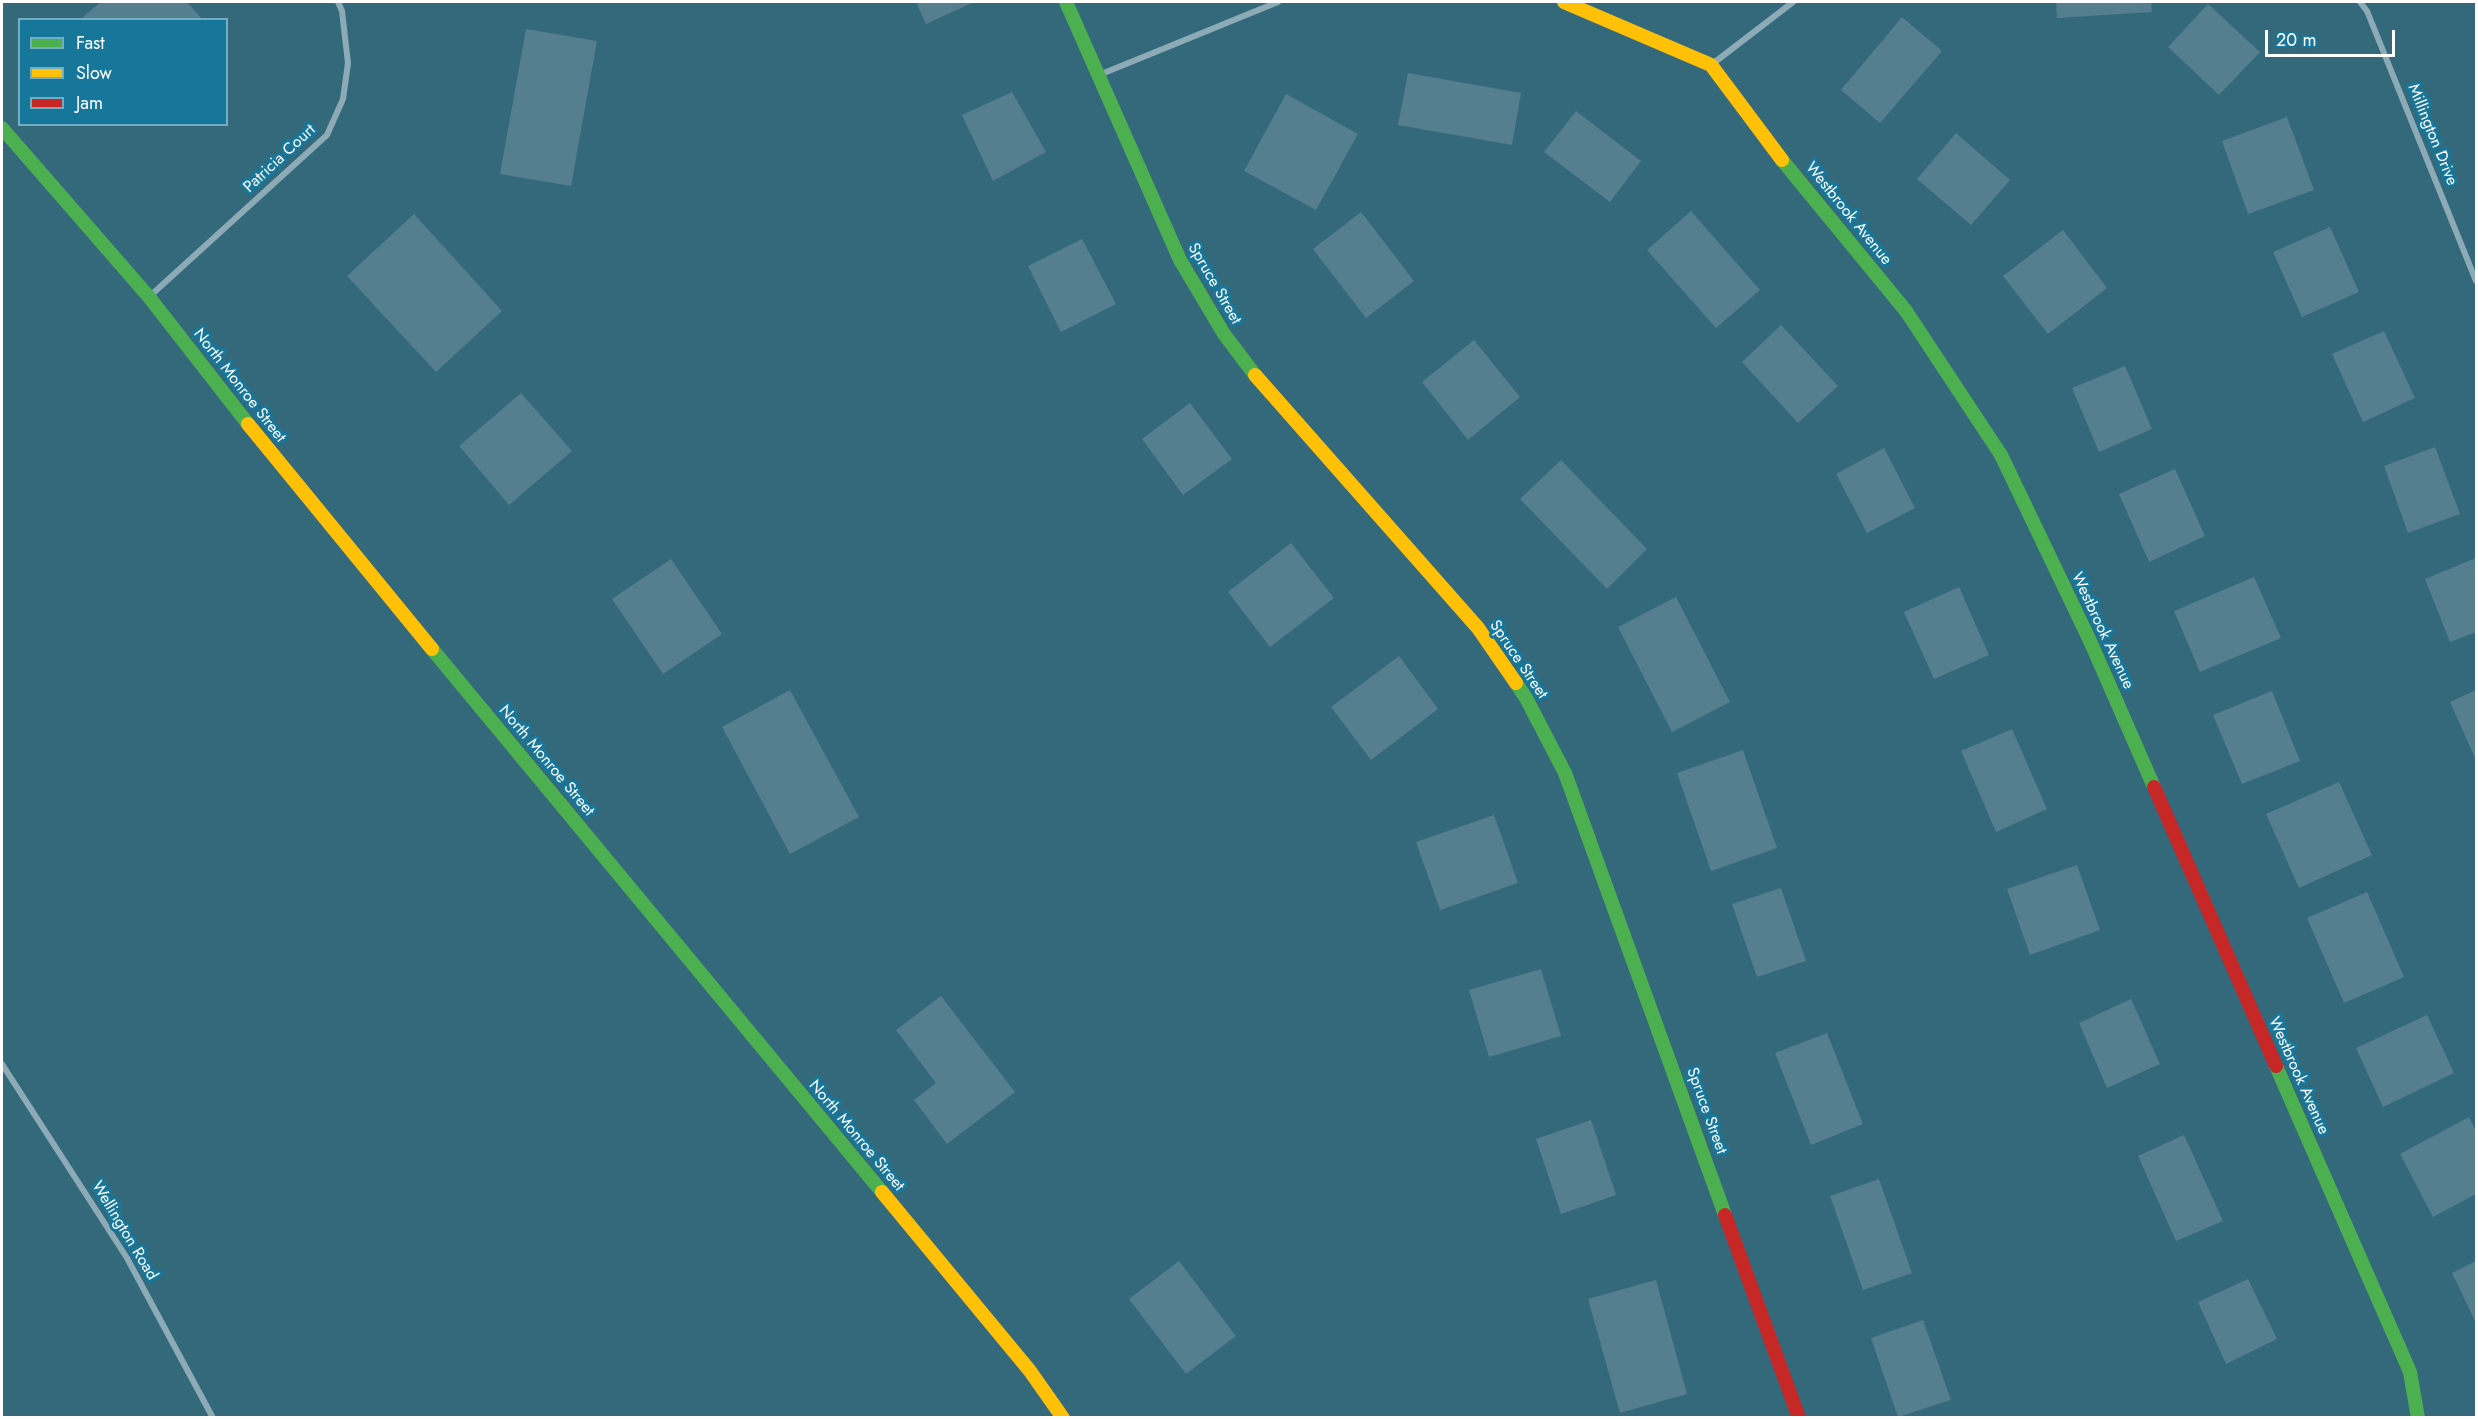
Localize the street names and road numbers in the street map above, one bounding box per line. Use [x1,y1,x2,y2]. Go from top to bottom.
street label: Millington Drive [2403,82,2461,188]
street label: Patricia Court [240,121,320,197]
street label: Westbrook Avenue [1801,159,1895,269]
street label: Spruce Street [1183,240,1245,328]
street label: North Monroe Street [189,325,289,447]
street label: Westbrook Avenue [2067,570,2137,692]
street label: Spruce Street [1485,617,1551,703]
street label: North Monroe Street [494,702,598,820]
street label: Westbrook Avenue [2263,1014,2333,1138]
street label: Spruce Street [1681,1065,1731,1157]
street label: North Monroe Street [804,1077,908,1195]
street label: Wellington Road [87,1178,161,1284]

